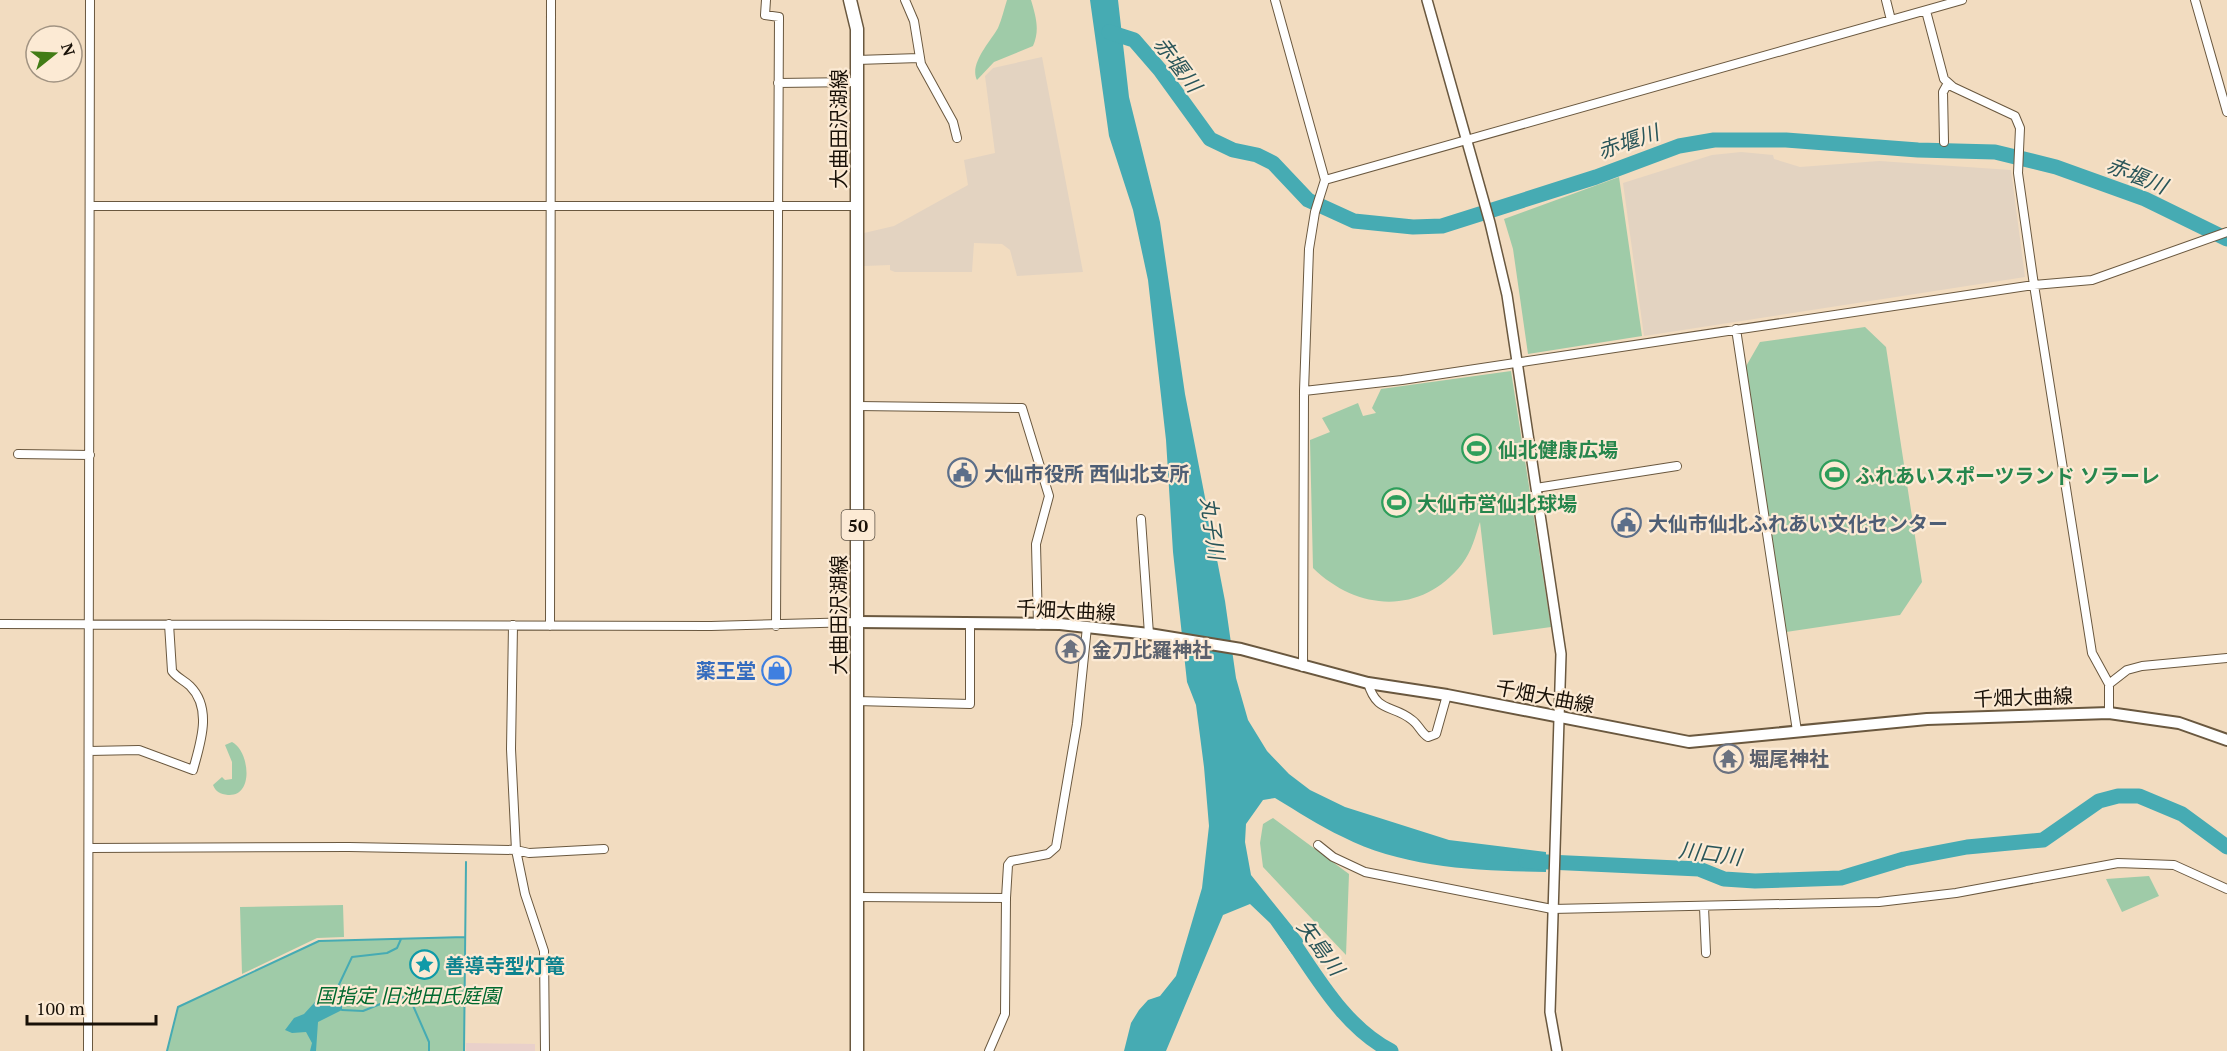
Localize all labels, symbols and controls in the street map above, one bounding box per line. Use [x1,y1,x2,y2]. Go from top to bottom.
north arrow [24,24,84,84]
water label: 赤堰川 [1148,30,1209,99]
text: N [56,40,81,59]
street label: 大曲田沢湖線 [825,69,852,189]
water label: 赤堰川 [1594,117,1664,164]
water label: 赤堰川 [2103,150,2173,201]
sports icon: 仙北健康広場 [1461,433,1493,465]
place label: 仙北健康広場 [1498,436,1618,463]
public building icon: 大仙市役所 西仙北支所 [947,457,979,489]
sports icon: ふれあいスポーツランド ソラーレ [1818,459,1850,491]
place label: 大仙市役所 西仙北支所 [984,460,1189,487]
place label: ふれあいスポーツランド ソラーレ [1855,462,2160,489]
sports icon: 大仙市営仙北球場 [1380,487,1412,519]
place label: 大仙市営仙北球場 [1417,490,1577,517]
water label: 丸子川 [1195,495,1232,563]
public building icon: 大仙市仙北ふれあい文化センター [1611,507,1643,539]
road number: 50 [842,510,874,540]
place label: 大仙市仙北ふれあい文化センター [1648,510,1948,537]
street label: 大曲田沢湖線 [825,555,852,675]
street label: 千畑大曲線 [1015,594,1117,626]
temple icon: 金刀比羅神社 [1055,633,1087,665]
place label: 金刀比羅神社 [1092,636,1212,663]
shop icon: 薬王堂 [761,654,793,686]
place label: 薬王堂 [696,657,756,684]
street label: 千畑大曲線 [1493,673,1597,719]
street label: 千畑大曲線 [1973,682,2073,712]
temple icon: 堀尾神社 [1712,742,1744,774]
place label: 堀尾神社 [1749,745,1829,772]
water label: 川口川 [1677,835,1745,871]
water label: 矢島川 [1291,913,1352,982]
place icon: 善導寺型灯篭 [408,949,440,981]
place label: 善導寺型灯篭 [445,952,565,979]
park label: 国指定 旧池田氏庭園 [316,982,503,1009]
scale bar [27,988,156,1026]
text: 100 m [36,996,85,1020]

